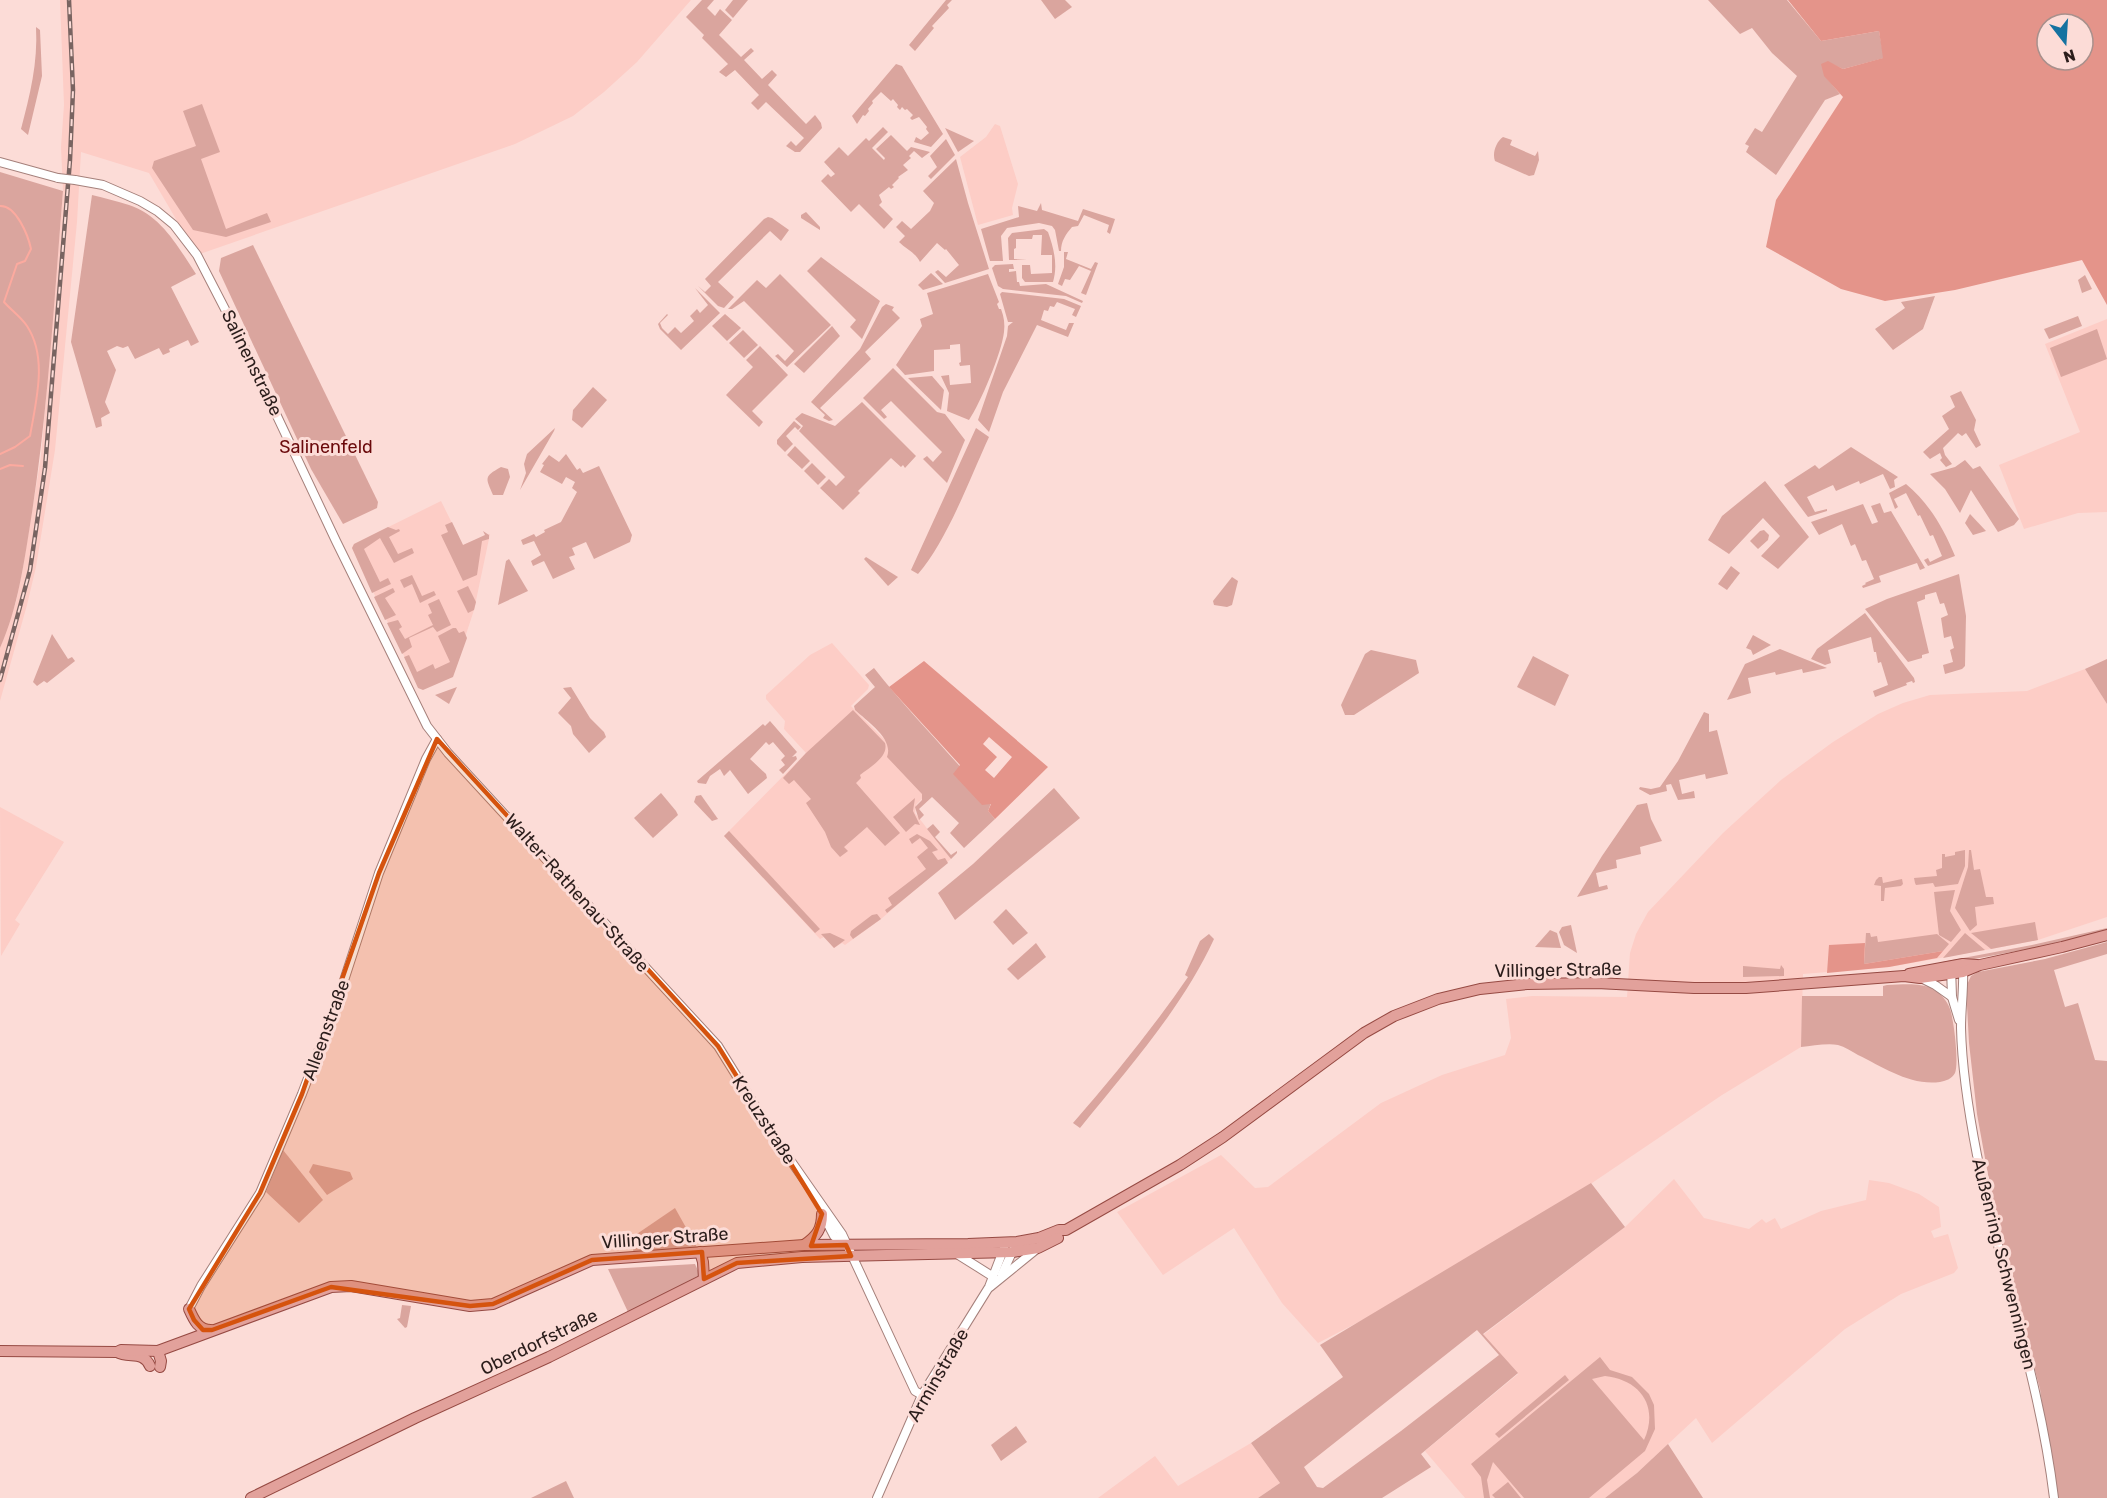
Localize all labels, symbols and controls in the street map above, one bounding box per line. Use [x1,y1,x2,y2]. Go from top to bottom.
north arrow [2035,12,2095,72]
text: N [2061,45,2078,67]
street label: Salinenstraße [217,306,287,420]
park label: Salinenfeld [279,436,373,458]
street label: Walter-Rathenau-Straße [500,809,654,977]
street label: Villinger Straße [1494,958,1622,982]
street label: Alleenstraße [298,977,354,1083]
street label: Kreuzstraße [727,1072,801,1168]
street label: Außenring Schwenningen [1967,1156,2041,1372]
street label: Villinger Straße [601,1223,729,1253]
street label: Oberdorfstraße [477,1304,601,1380]
street label: Arminstraße [903,1325,973,1425]

